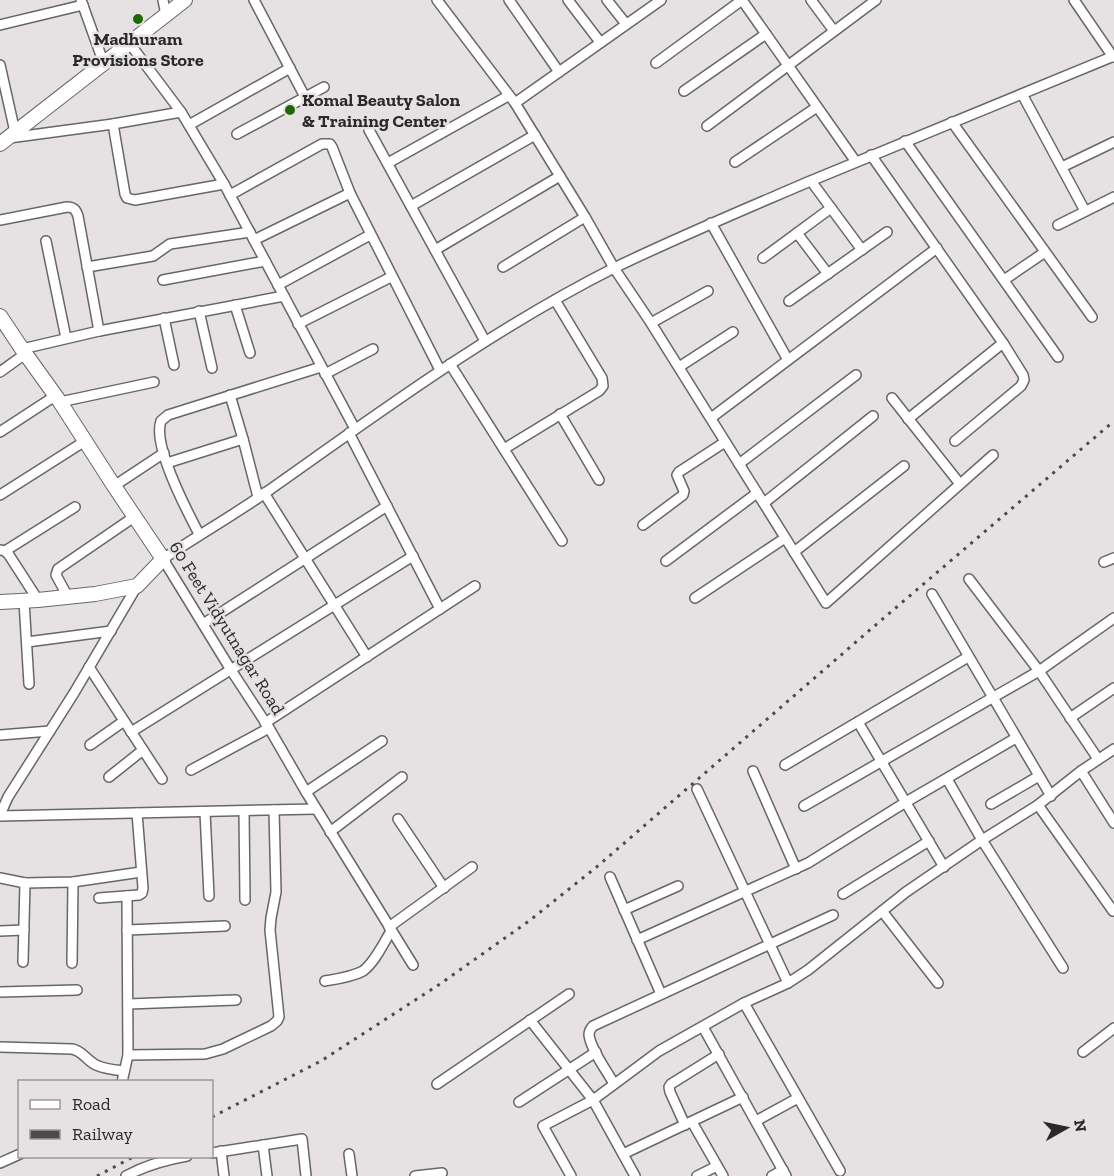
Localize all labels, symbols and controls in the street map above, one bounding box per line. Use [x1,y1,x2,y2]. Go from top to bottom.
marker: Madhuram Provisions Store [131,12,145,26]
place label: Madhuram Provisions Store [72,28,204,71]
place label: Komal Beauty Salon & Training Center [302,89,460,132]
marker: Komal Beauty Salon & Training Center [283,103,297,117]
street label: 60 Feet Vidyutnagar Road [165,537,289,719]
legend [18,1080,213,1158]
text: Road [72,1093,111,1115]
north arrow [1036,1098,1096,1158]
text: N [1070,1118,1091,1133]
text: Railway [72,1123,134,1145]

